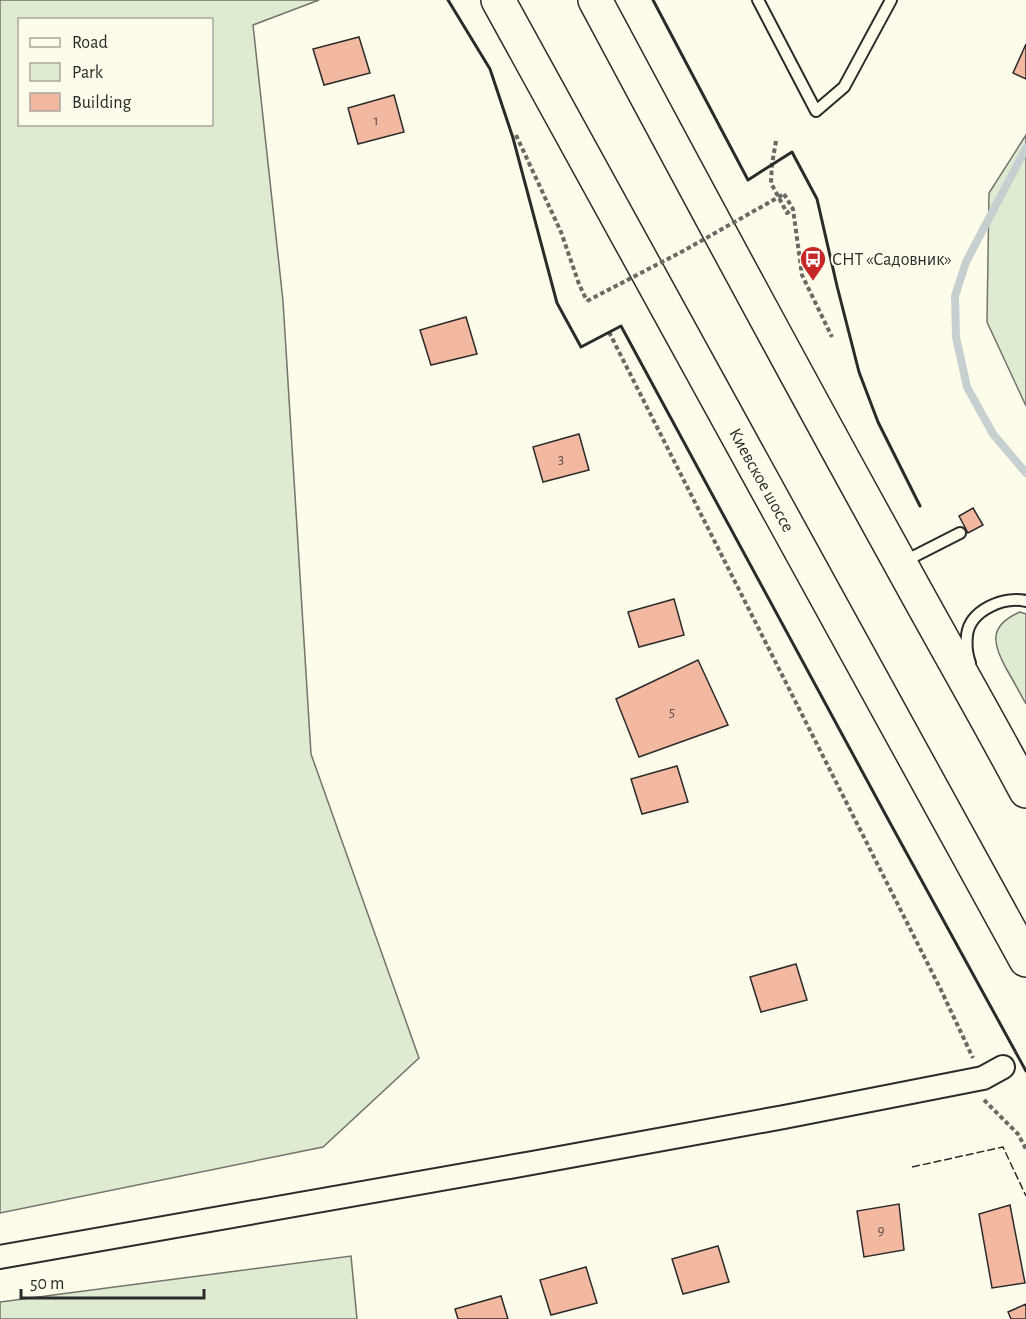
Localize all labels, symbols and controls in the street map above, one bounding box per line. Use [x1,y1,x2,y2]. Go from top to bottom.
legend [18,18,213,126]
text: Road [72,34,108,52]
text: Park [72,64,104,82]
text: Building [72,94,132,112]
house number: 1 [373,113,379,128]
bus stop icon: СНТ «Садовник» [798,244,828,282]
place label: СНТ «Садовник» [832,251,952,269]
street label: Киевское шоссе [725,426,797,535]
house number: 3 [558,452,564,467]
house number: 5 [669,705,675,720]
house number: 9 [877,1223,885,1238]
scale bar [21,1262,204,1300]
text: 50 m [30,1275,64,1293]

